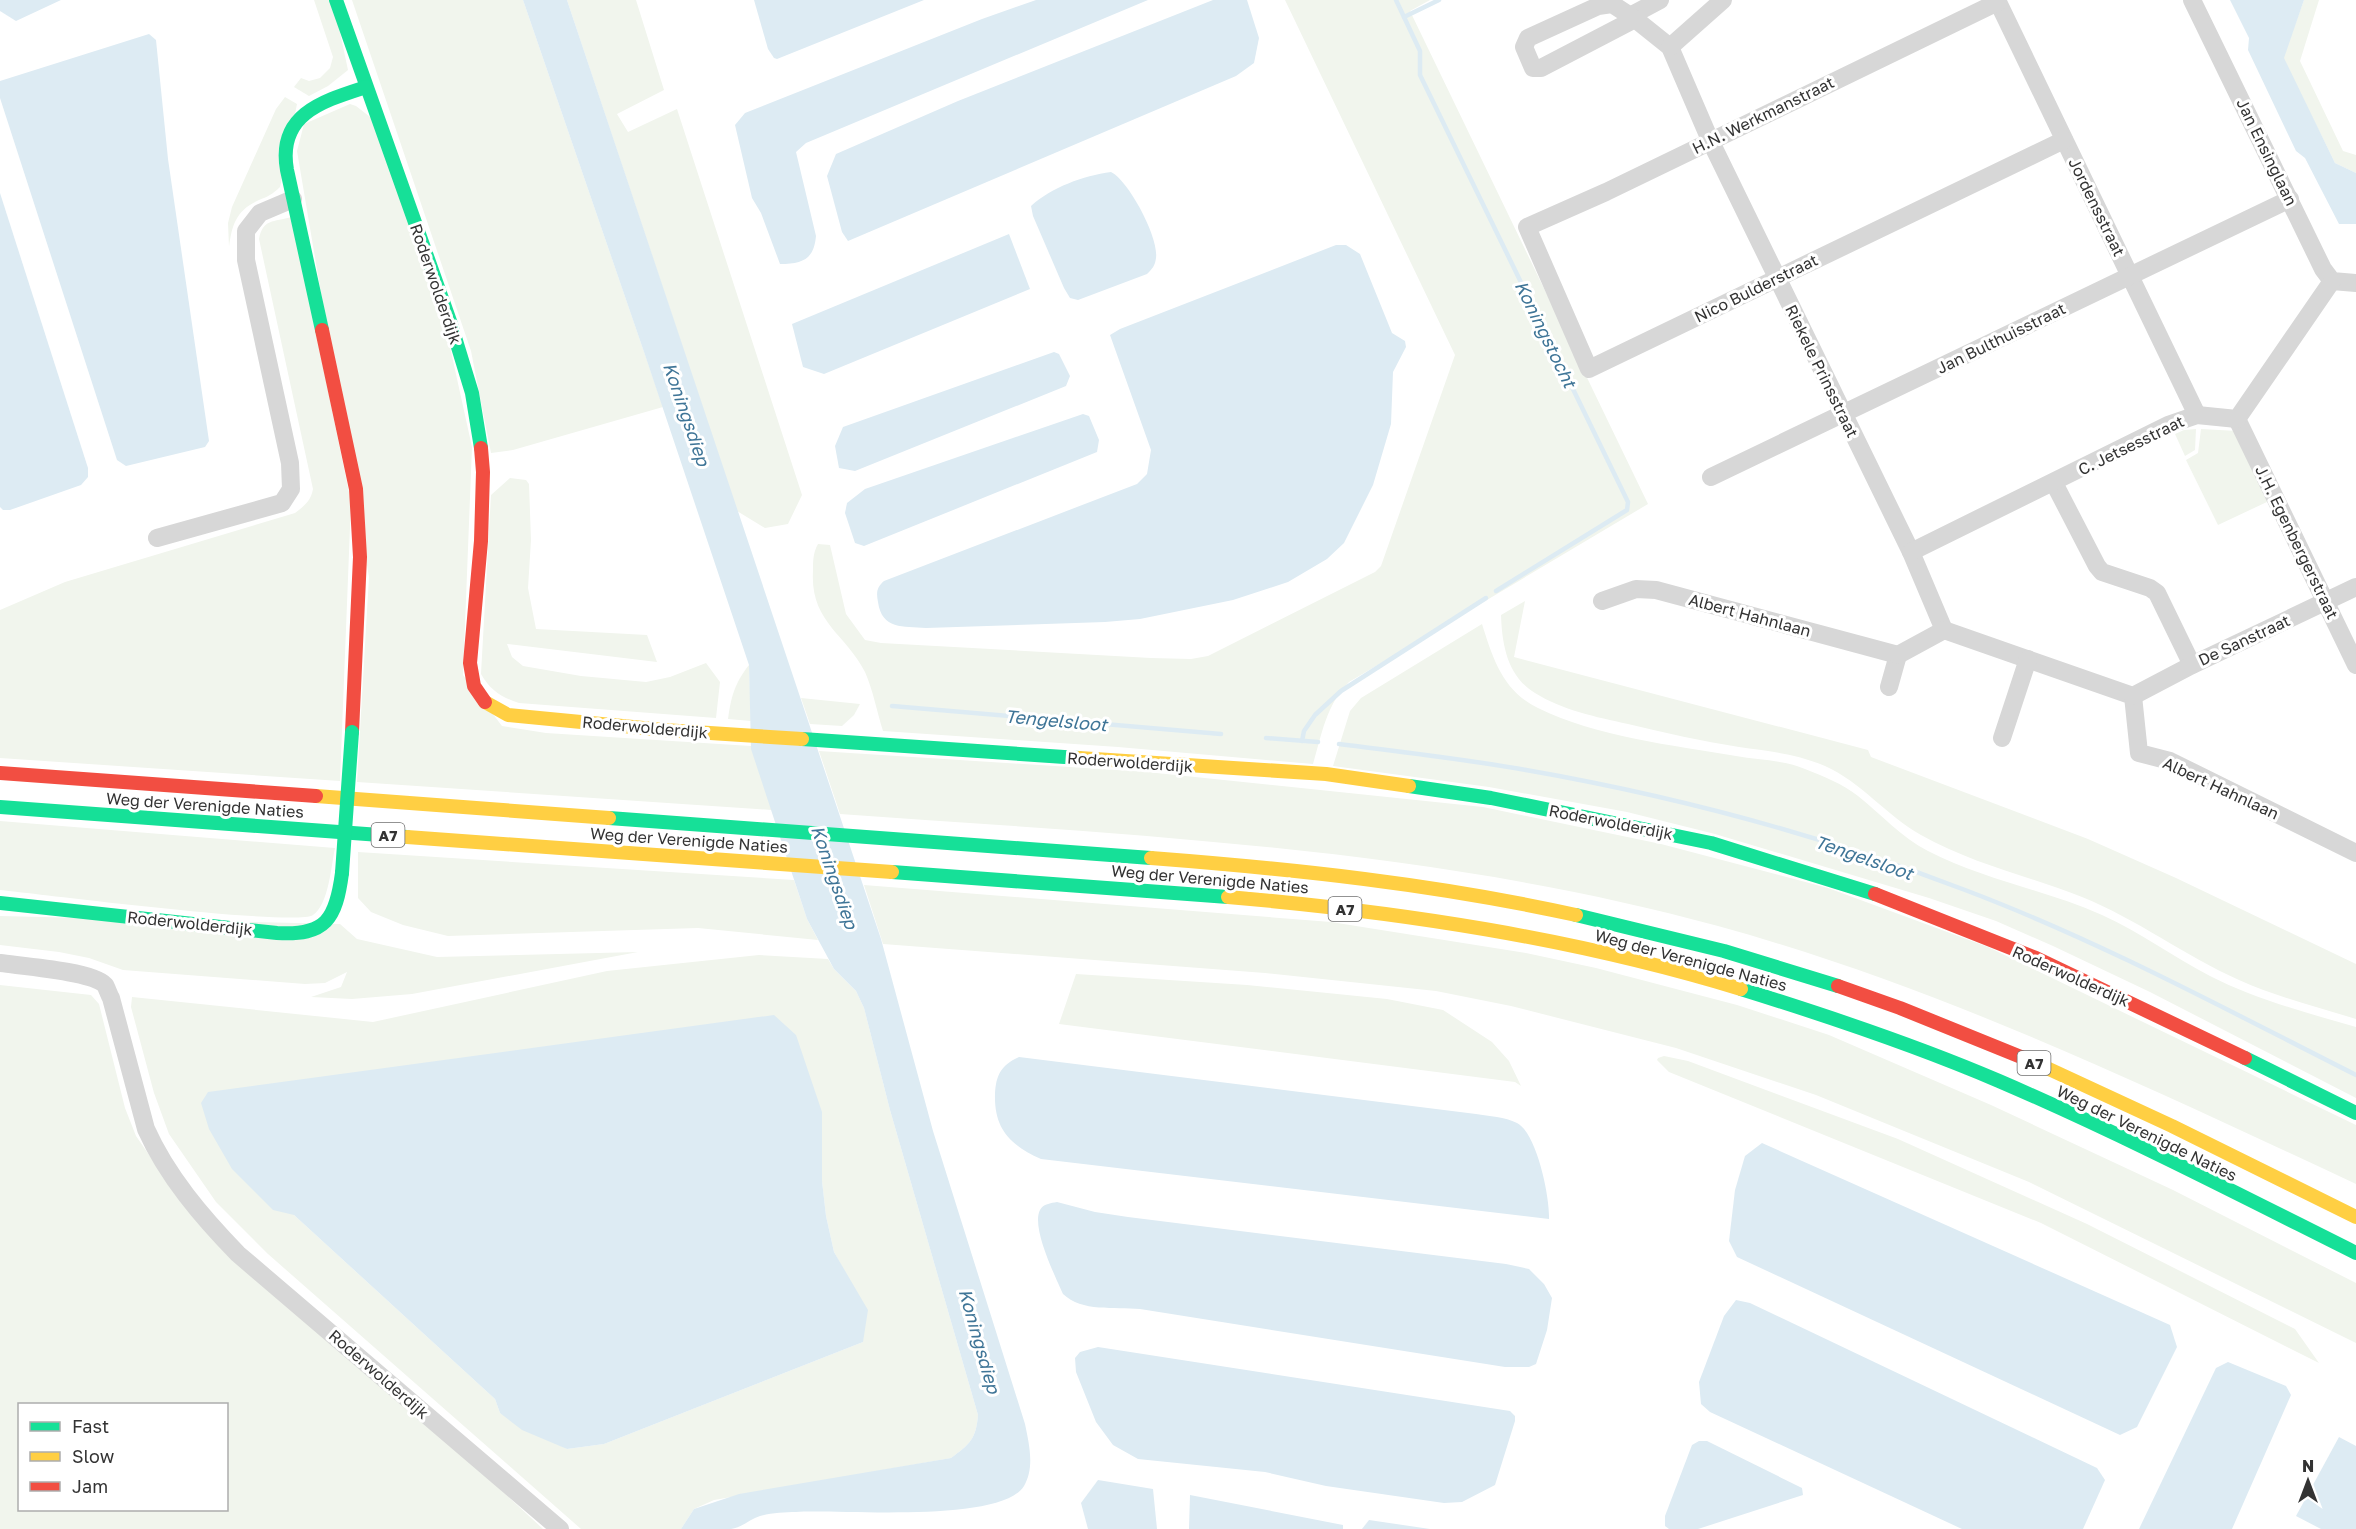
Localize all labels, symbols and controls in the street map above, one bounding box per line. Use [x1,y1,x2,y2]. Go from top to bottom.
street label: H.N. Werkmanstraat [1689,72,1837,158]
street label: Jan Ensinglaan [2232,95,2302,209]
street label: Jordensstraat [2064,154,2130,260]
street label: Roderwolderdijk [406,221,466,347]
street label: Nico Bulderstraat [1691,249,1821,327]
water label: Koningstocht [1511,277,1582,393]
street label: Jan Bulthuisstraat [1933,298,2069,378]
street label: Riekele Prinsstraat [1781,301,1863,441]
water label: Koningsdiep [659,359,716,470]
street label: C. Jetsesstraat [2075,411,2187,479]
street label: J.H. Egenbergerstraat [2251,462,2343,622]
street label: Albert Hahnlaan [1687,589,1813,641]
street label: De Sanstraat [2195,610,2293,670]
water label: Tengelsloot [1004,705,1110,736]
street label: Roderwolderdijk [581,712,709,742]
street label: Roderwolderdijk [1066,748,1194,776]
street label: Albert Hahnlaan [2160,752,2282,824]
street label: Weg der Verenigde Naties [105,788,305,822]
street label: Roderwolderdijk [1547,800,1675,844]
water label: Koningsdiep [807,822,864,933]
road number: A7 [372,823,404,847]
street label: Weg der Verenigde Naties [589,823,789,857]
water label: Tengelsloot [1812,830,1918,885]
street label: Weg der Verenigde Naties [1110,860,1310,898]
road number: A7 [1328,897,1362,921]
street label: Roderwolderdijk [126,906,254,940]
street label: Weg der Verenigde Naties [1593,925,1789,995]
street label: Roderwolderdijk [2009,941,2133,1011]
road number: A7 [2018,1051,2050,1075]
street label: Weg der Verenigde Naties [2054,1081,2240,1185]
water label: Koningsdiep [955,1286,1006,1398]
street label: Roderwolderdijk [325,1325,433,1423]
legend [18,1403,228,1511]
text: Fast [72,1415,109,1437]
text: Slow [72,1445,115,1467]
north arrow [2278,1451,2338,1511]
text: N [2302,1456,2314,1476]
text: Jam [72,1475,108,1497]

